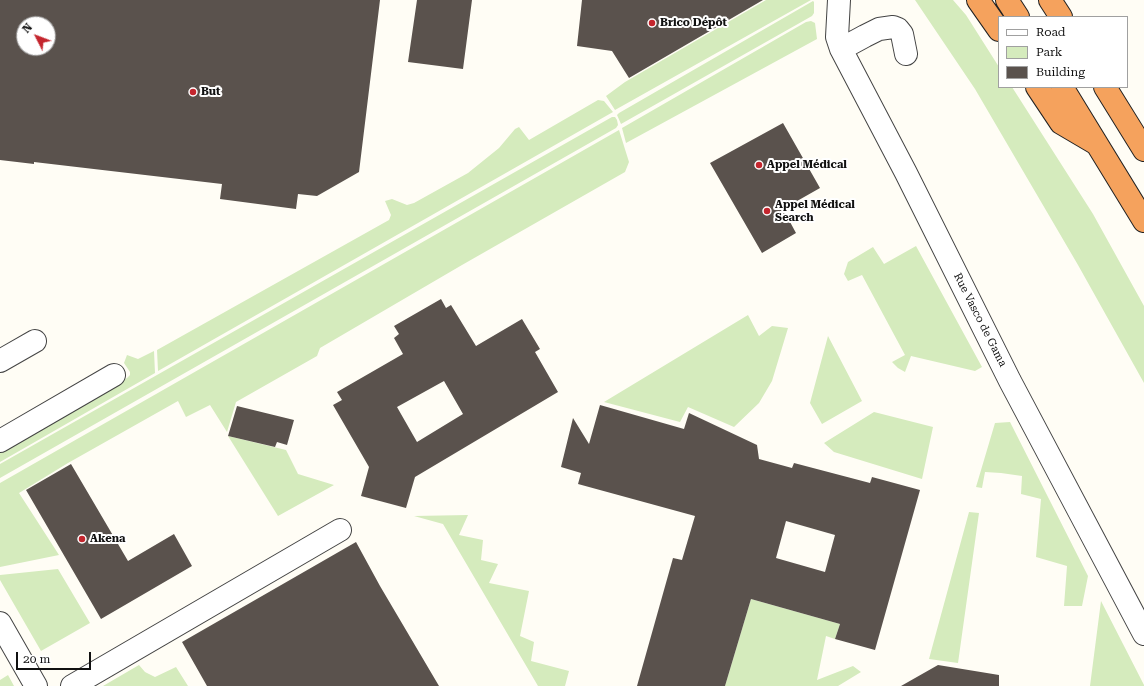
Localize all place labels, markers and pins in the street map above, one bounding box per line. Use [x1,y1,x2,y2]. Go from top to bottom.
place label: Brico Dépôt [660,16,727,30]
marker: Brico Dépôt [647,18,657,28]
place label: But [201,85,221,99]
marker: But [188,87,198,97]
place label: Appel Médical [767,158,847,172]
marker: Appel Médical [754,160,764,170]
place label: Appel Médical Search [775,198,855,224]
marker: Appel Médical Search [762,206,772,216]
place label: Akena [90,532,125,546]
marker: Akena [77,534,87,544]

